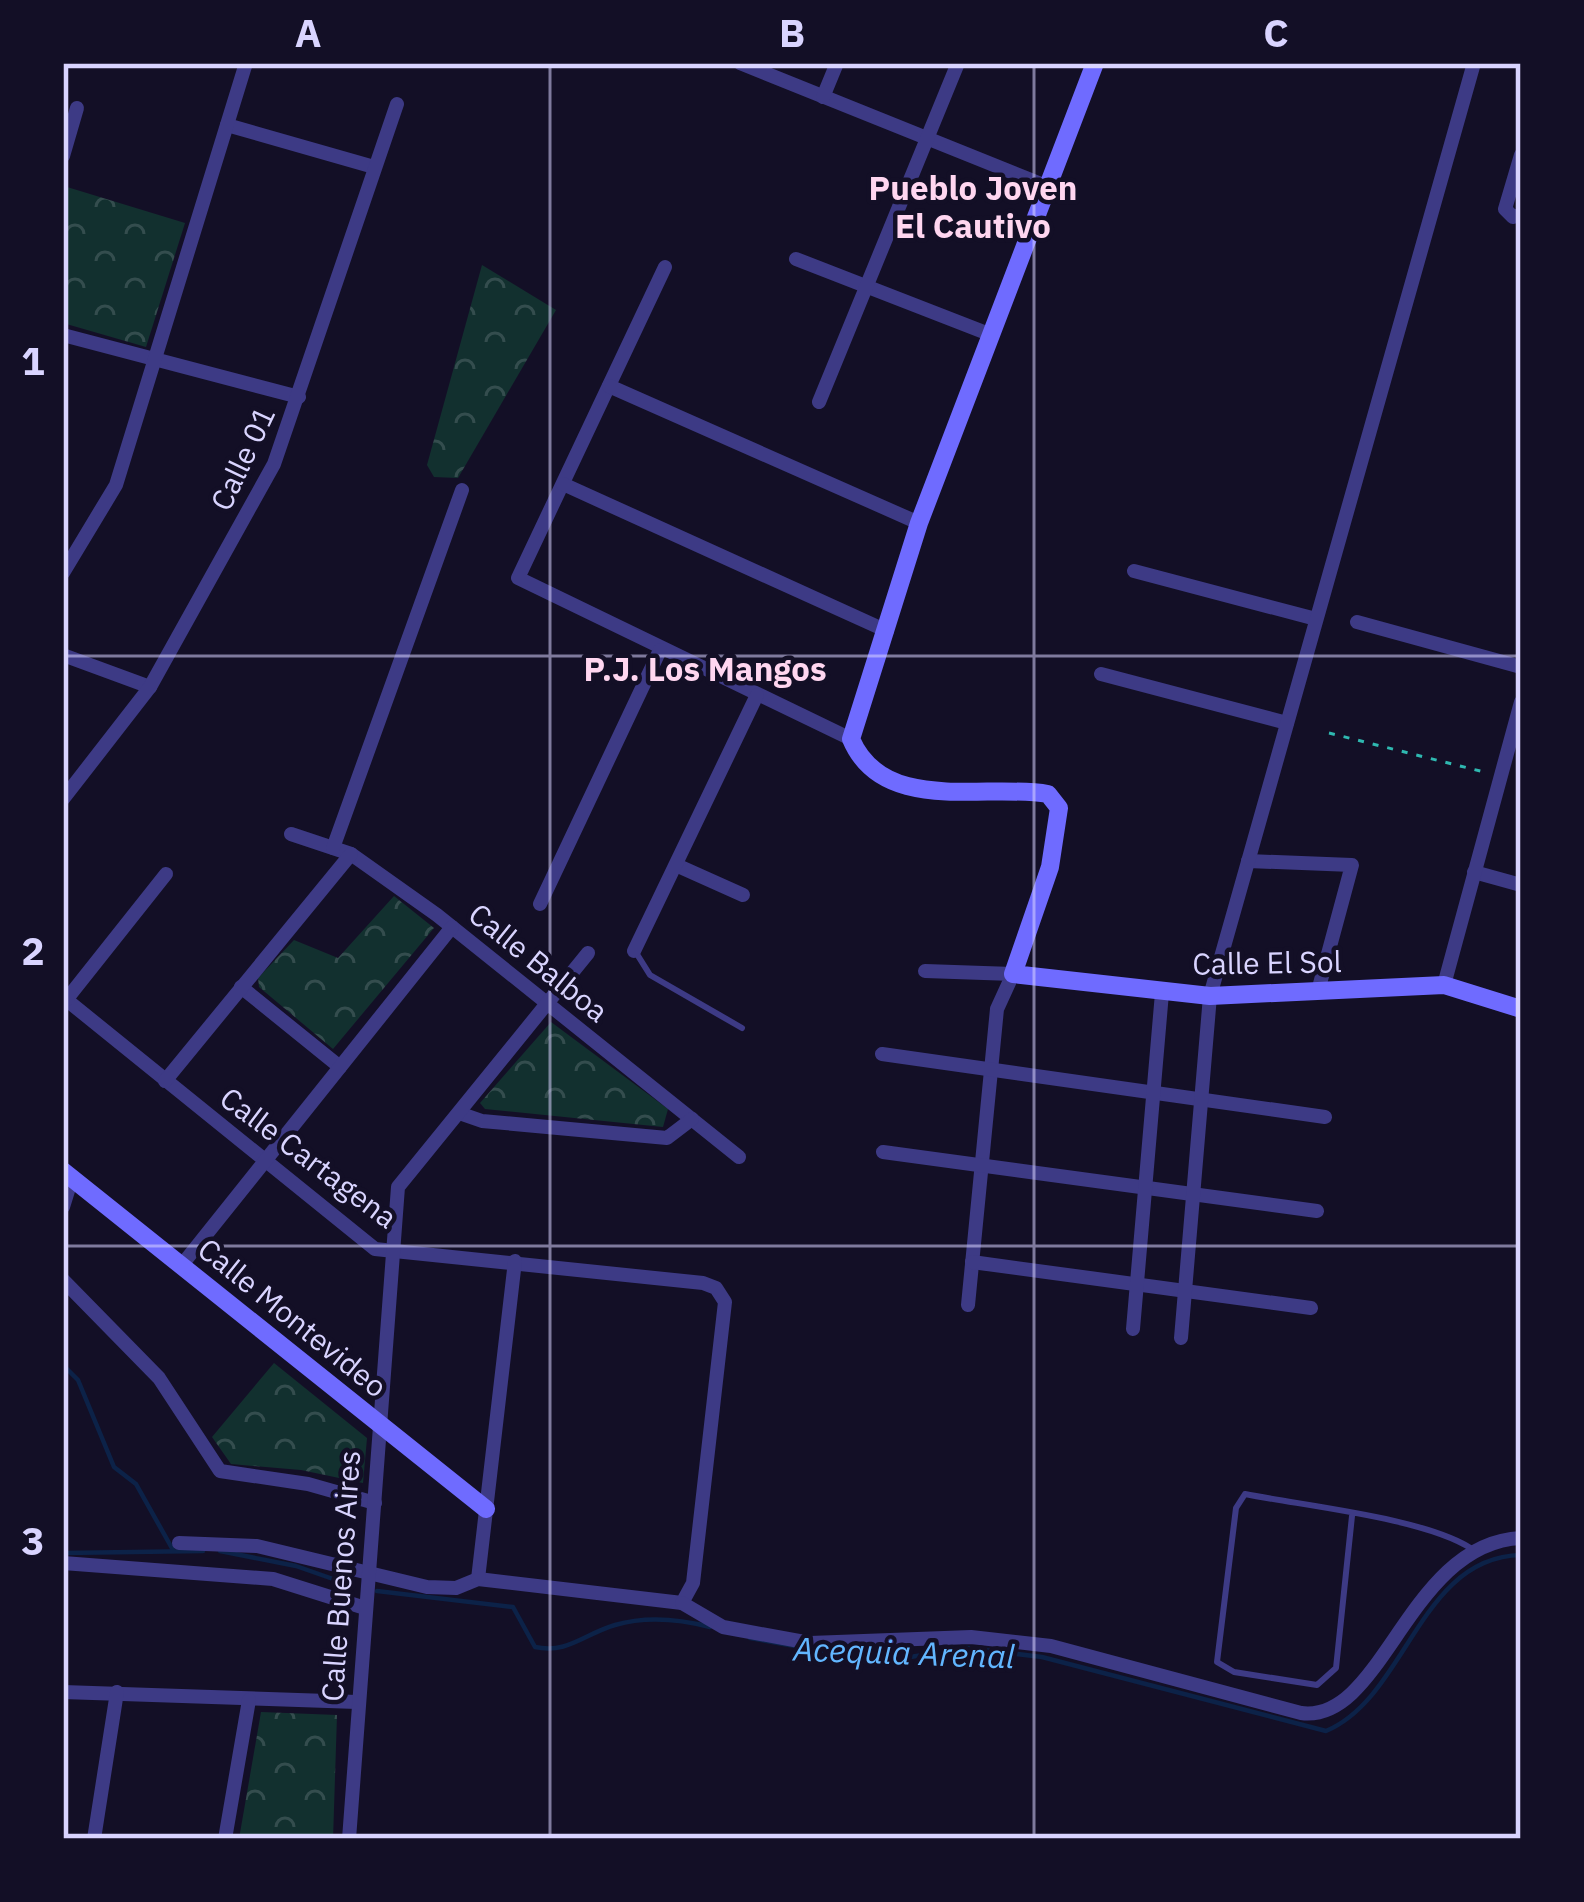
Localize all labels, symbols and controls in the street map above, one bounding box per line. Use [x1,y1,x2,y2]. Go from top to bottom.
text: A [295,7,321,58]
text: B [779,7,805,58]
text: C [1263,7,1289,58]
district label: Pueblo Joven El Cautivo [869,166,1077,247]
text: 1 [21,335,45,386]
street label: Calle 01 [201,400,283,516]
district label: P.J. Los Mangos [583,647,827,690]
street label: Calle Balboa [461,894,617,1030]
text: 2 [21,925,45,976]
street label: Calle El Sol [1192,941,1342,983]
street label: Calle Cartagena [213,1078,405,1236]
street label: Calle Montevideo [191,1229,395,1405]
street label: Calle Buenos Aires [312,1449,368,1703]
text: 3 [21,1515,45,1566]
water label: Acequia Arenal [791,1627,1016,1677]

